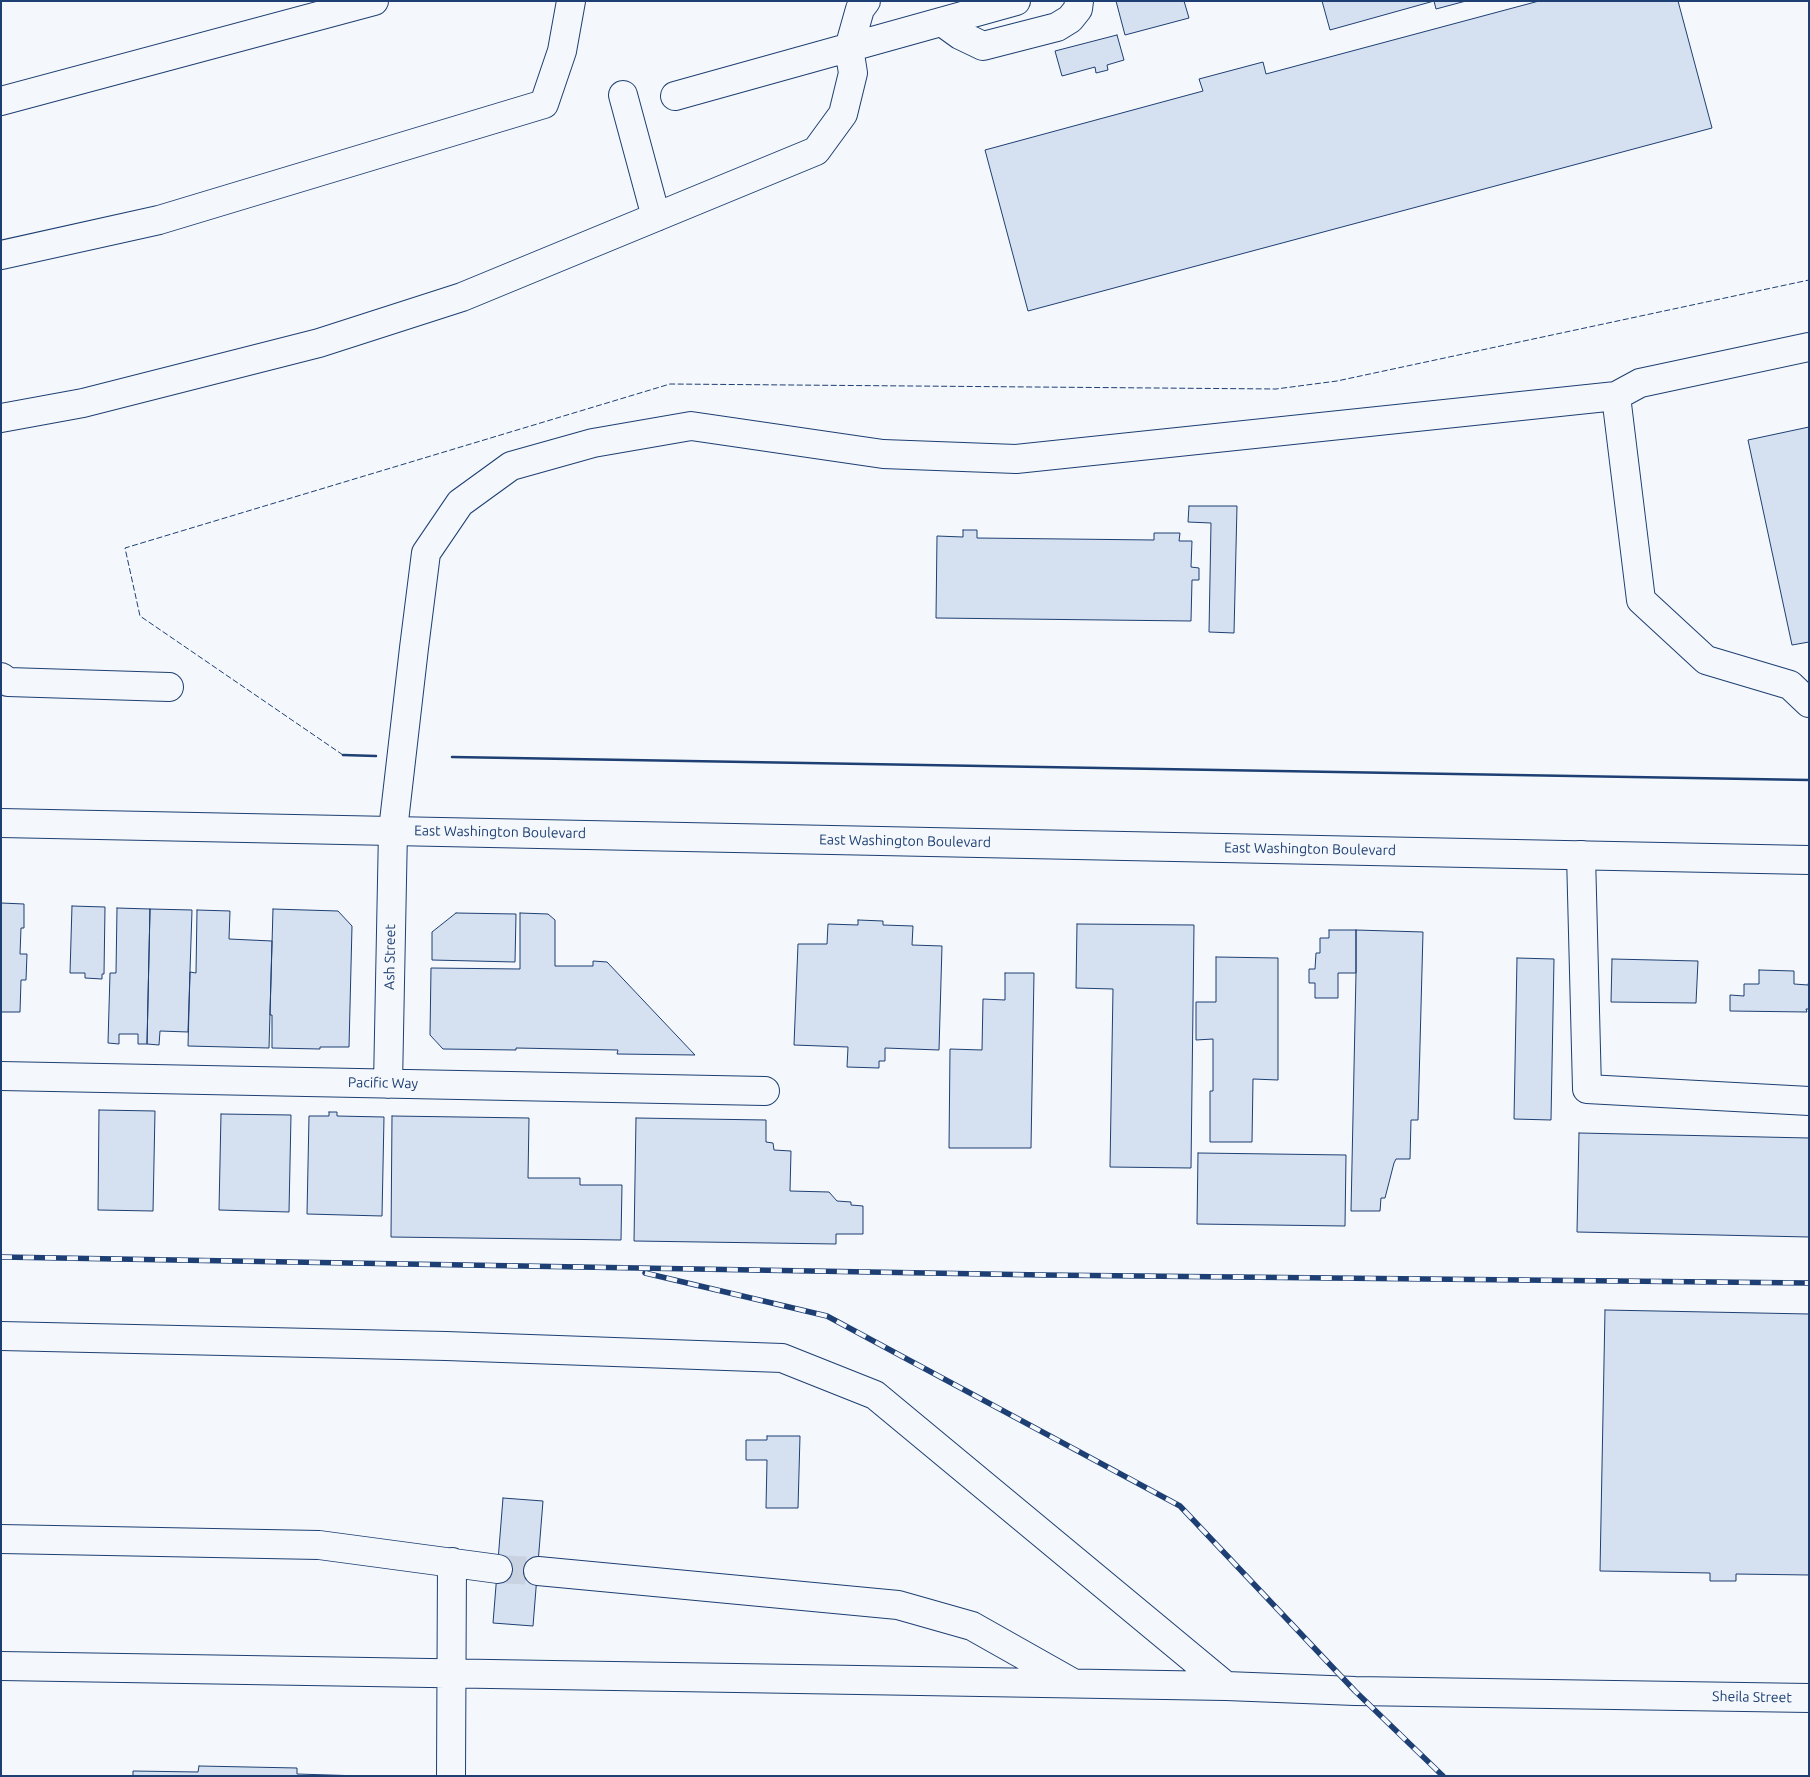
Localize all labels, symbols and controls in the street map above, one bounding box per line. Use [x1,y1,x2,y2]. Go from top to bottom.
street label: East Washington Boulevard [414,822,586,842]
street label: East Washington Boulevard [819,831,991,851]
street label: East Washington Boulevard [1224,839,1396,859]
street label: Ash Street [381,924,399,990]
street label: Pacific Way [348,1074,418,1092]
street label: Sheila Street [1712,1688,1792,1706]

